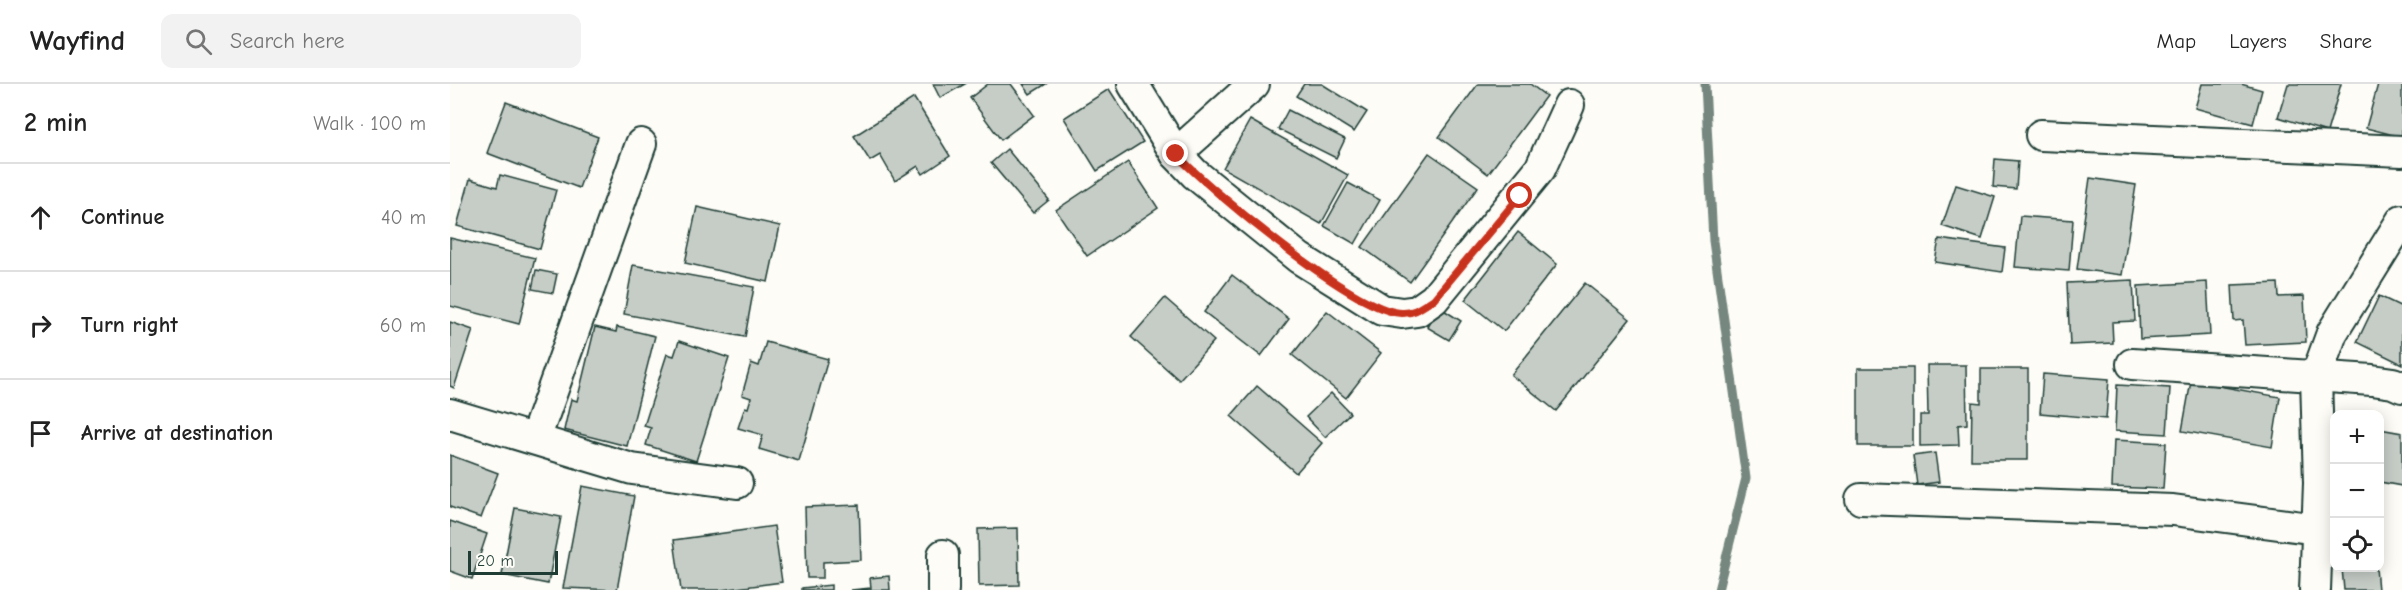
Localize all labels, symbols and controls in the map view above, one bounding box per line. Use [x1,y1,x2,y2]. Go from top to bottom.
search box [161,14,581,68]
text: Wayfind [30,25,125,57]
icon: search [182,25,215,58]
text: Search here [230,28,345,54]
text: Map [2157,29,2196,53]
text: Layers [2229,29,2287,53]
text: Share [2320,29,2372,53]
text: 2 min [24,108,87,138]
text: Walk · 100 m [313,112,426,135]
route end [1162,140,1188,166]
route start [1506,182,1532,208]
icon: ahead [24,201,57,234]
text: Continue [81,204,164,230]
text: 40 m [381,206,426,229]
icon: right [24,309,57,342]
text: Turn right [81,312,178,338]
text: 60 m [380,314,426,337]
map controls [2330,410,2384,572]
button: + [2330,410,2384,464]
icon: arrive [24,417,57,450]
text: Arrive at destination [81,420,273,446]
button: − [2330,464,2384,518]
button: locate [2330,518,2384,572]
scale bar [468,548,558,576]
text: 20 m [477,552,514,570]

